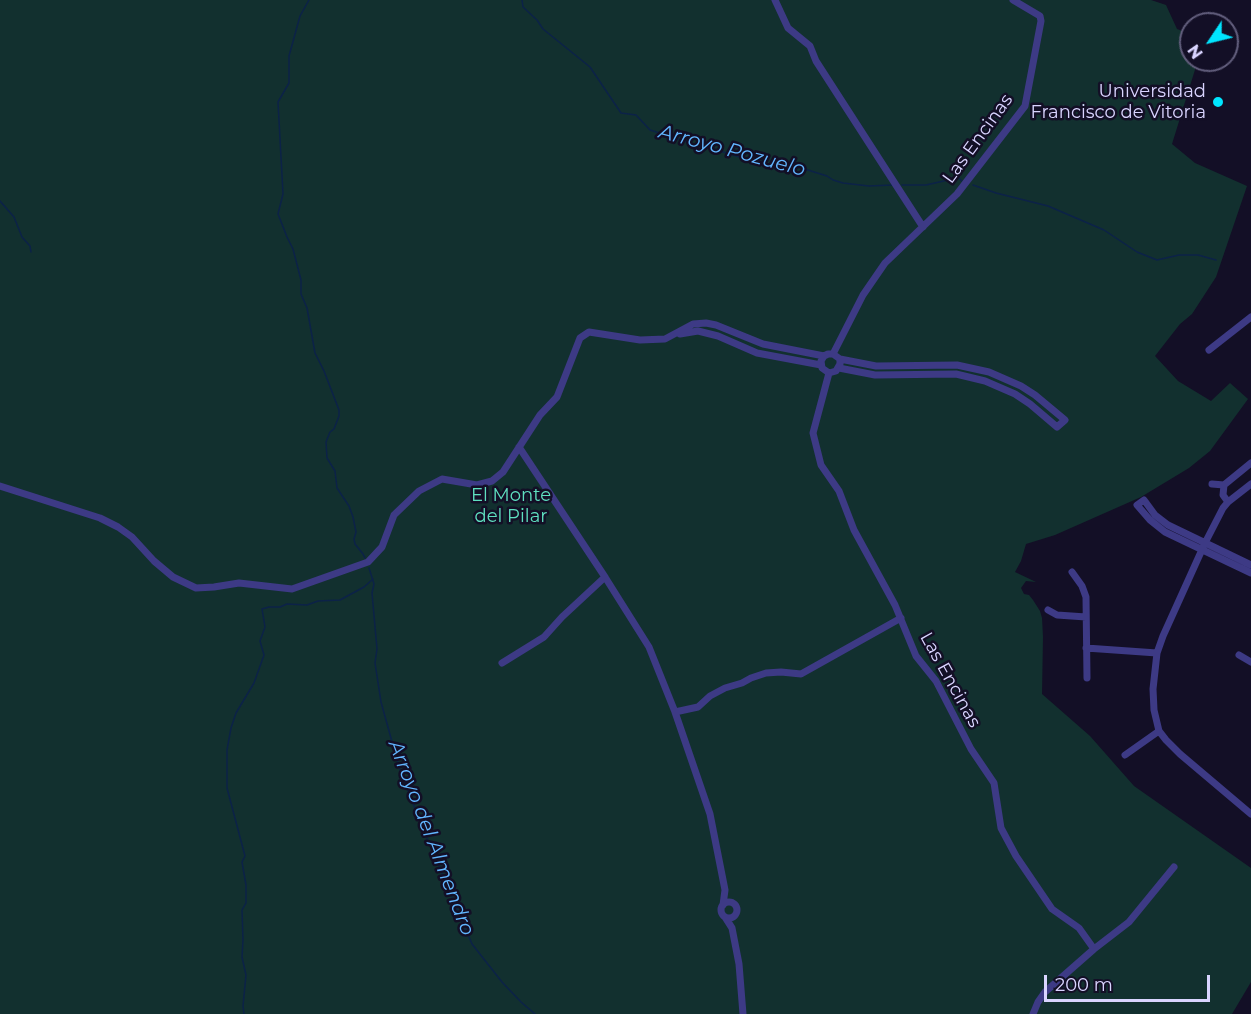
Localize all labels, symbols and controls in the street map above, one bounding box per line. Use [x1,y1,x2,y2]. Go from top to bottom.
north arrow [1179,12,1239,72]
text: N [1184,41,1207,62]
place label: Universidad Francisco de Vitoria [1030,81,1206,124]
street label: Las Encinas [938,90,1018,188]
marker: Universidad Francisco de Vitoria [1211,95,1225,109]
water label: Arroyo Pozuelo [656,120,808,182]
park label: El Monte del Pilar [471,485,551,528]
street label: Las Encinas [915,629,985,731]
water label: Arroyo del Almendro [383,737,479,939]
scale bar [1047,963,1214,1001]
text: 200 m [1055,974,1113,996]

